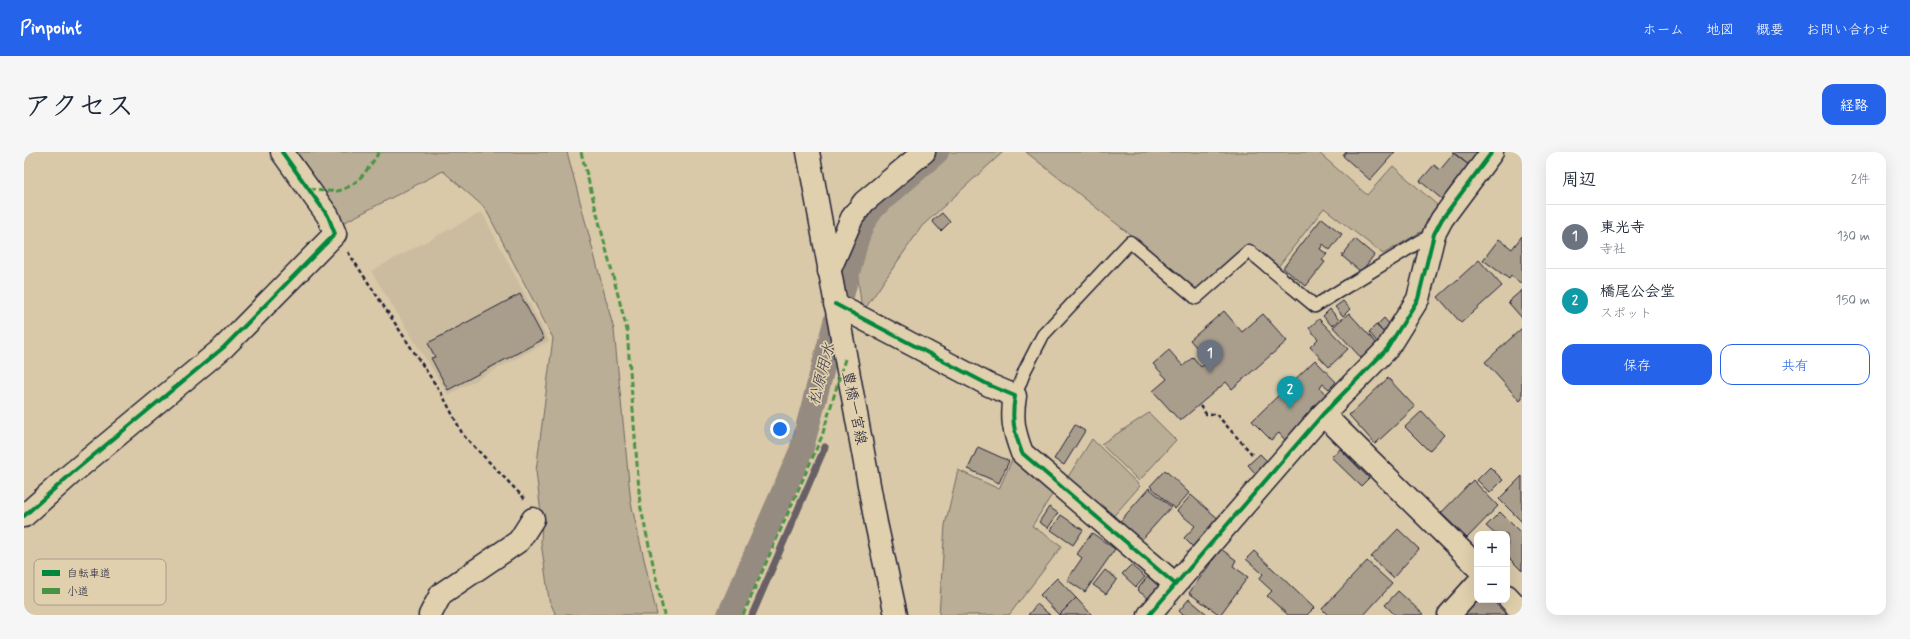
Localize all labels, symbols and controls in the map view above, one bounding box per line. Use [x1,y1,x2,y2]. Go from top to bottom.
text: Pinpoint [20,16,82,41]
text: ホーム [1643,21,1684,39]
text: 地図 [1706,21,1734,39]
text: 概要 [1756,21,1784,39]
text: お問い合わせ [1806,21,1890,39]
button: 経路 [1822,84,1886,125]
text: アクセス [24,89,134,126]
text: 周辺 [1562,169,1596,191]
text: 2件 [1851,171,1870,188]
text: 東光寺 [1600,218,1645,238]
text: 1 [1572,228,1578,245]
text: 130 m [1837,228,1870,245]
text: 寺社 [1600,241,1626,258]
text: 橋尾公会堂 [1600,282,1675,302]
text: 2 [1572,292,1578,309]
text: 150 m [1836,292,1870,309]
text: スポット [1600,305,1652,322]
water label: 松原用水 [804,340,840,408]
pin: 1 [1197,340,1223,373]
button: 保存 [1562,344,1712,385]
button: 共有 [1720,344,1870,385]
street label: 豊橋一宮線 [837,369,871,447]
pin: 2 [1277,376,1303,409]
your location [770,419,790,439]
map controls [1474,531,1510,603]
button: + [1474,531,1510,567]
legend [34,559,166,605]
text: 自転車道 [67,567,111,581]
button: − [1474,567,1510,603]
text: 小道 [67,585,89,599]

